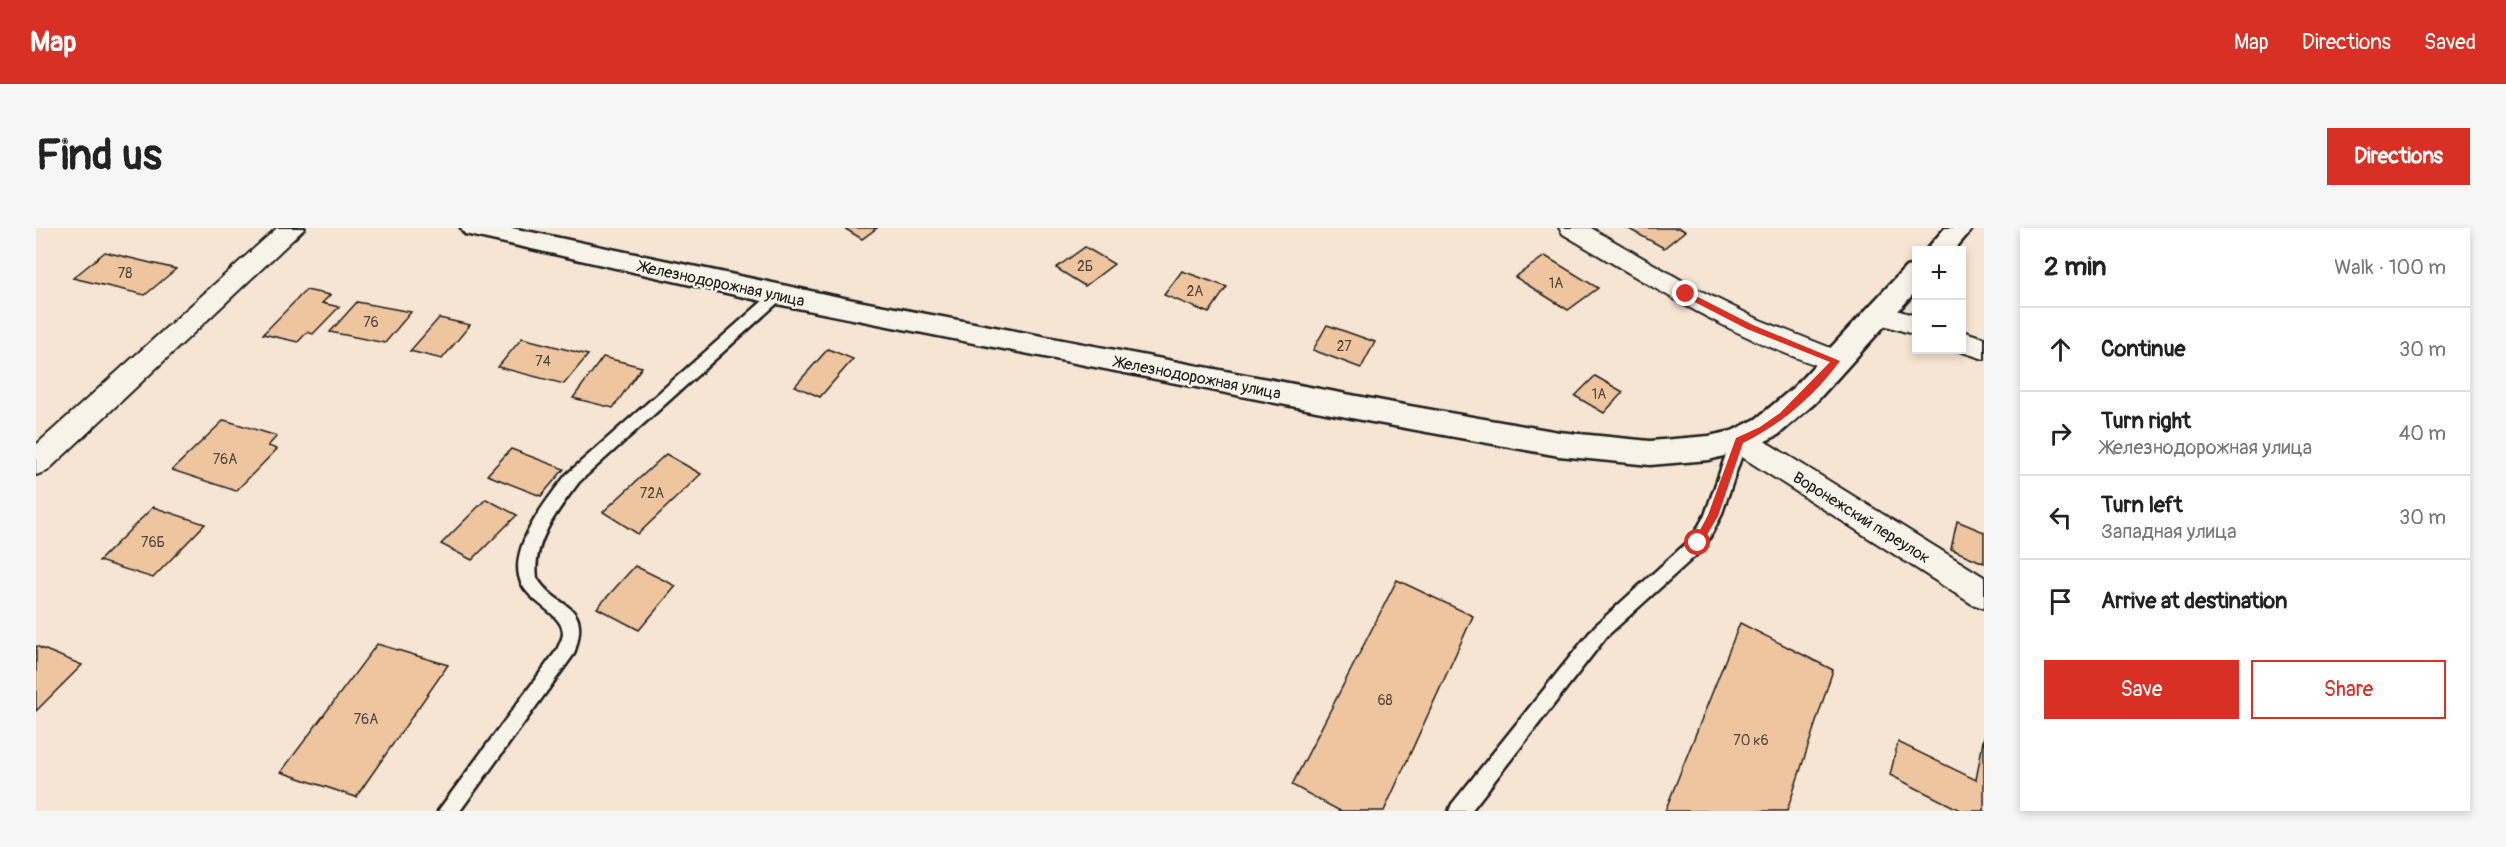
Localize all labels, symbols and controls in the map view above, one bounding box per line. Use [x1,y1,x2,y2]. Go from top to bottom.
text: Map [30,25,76,60]
text: Map [2234,29,2269,56]
text: Directions [2302,29,2391,56]
text: Saved [2424,29,2476,56]
button: Directions [2327,128,2470,185]
text: Find us [36,130,162,182]
map controls [1912,246,1966,354]
button: + [1912,246,1966,300]
text: 2 min [2044,251,2106,283]
text: Walk · 100 m [2334,255,2446,280]
street label: Железнодорожная улица [634,256,806,311]
house number: 2Б [1077,258,1093,275]
house number: 78 [118,265,132,282]
house number: 1А [1549,275,1563,292]
route end [1672,280,1698,306]
house number: 2А [1187,283,1203,300]
button: − [1912,300,1966,354]
house number: 76 [363,314,379,331]
icon: ahead [2044,333,2077,366]
text: Continue [2101,335,2185,363]
text: 30 m [2399,337,2446,362]
house number: 27 [1336,338,1352,355]
street label: Железнодорожная улица [1110,351,1283,404]
house number: 74 [535,353,551,370]
house number: 1А [1592,386,1606,403]
text: Turn right [2101,407,2191,435]
icon: right [2044,417,2077,450]
text: 40 m [2399,421,2446,446]
text: Железнодорожная улица [2101,435,2312,460]
house number: 76А [213,451,237,468]
street label: Воронежский переулок [1789,467,1934,568]
house number: 72А [640,485,664,502]
text: Turn left [2101,491,2183,519]
icon: left [2044,501,2077,534]
text: 30 m [2399,505,2446,530]
text: Западная улица [2101,519,2237,544]
route start [1684,529,1710,555]
house number: 76Б [141,534,165,551]
icon: arrive [2044,585,2077,618]
text: Arrive at destination [2101,587,2287,615]
button: Save [2044,660,2239,719]
button: Share [2251,660,2446,719]
house number: 68 [1377,692,1393,709]
house number: 76А [354,711,378,728]
house number: 70 к6 [1733,732,1769,749]

